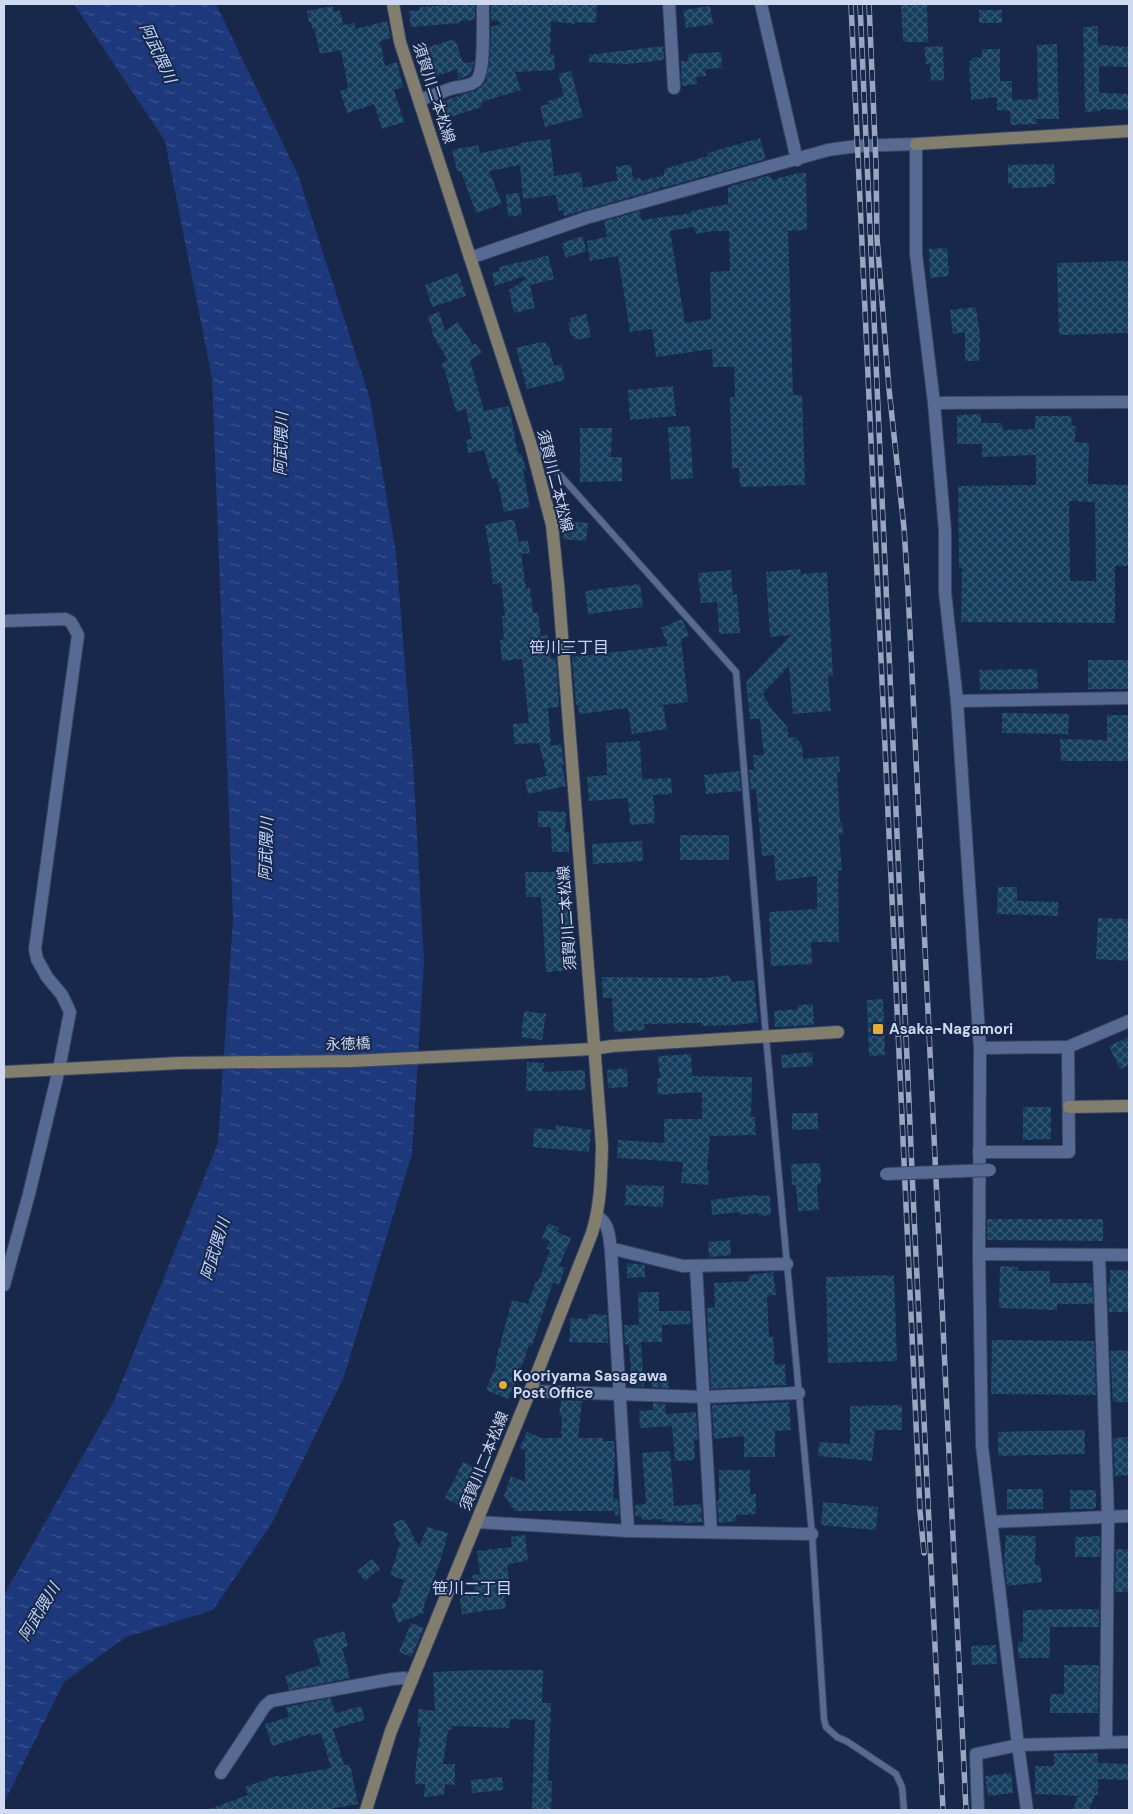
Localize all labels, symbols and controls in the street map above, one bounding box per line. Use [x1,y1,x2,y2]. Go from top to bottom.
water label: 阿武隈川 [135,20,182,88]
street label: 須賀川二本松線 [408,40,460,146]
water label: 阿武隈川 [269,410,293,476]
street label: 須賀川二本松線 [533,428,577,534]
district label: 笹川三丁目 [529,637,609,658]
water label: 阿武隈川 [254,815,278,881]
street label: 須賀川二本松線 [553,865,581,971]
place label: Asaka-Nagamori [889,1019,1013,1039]
marker: Asaka-Nagamori [871,1022,885,1036]
street label: 永徳橋 [325,1033,371,1055]
water label: 阿武隈川 [196,1213,235,1283]
place label: Kooriyama Sasagawa Post Office [513,1366,667,1403]
marker: Kooriyama Sasagawa Post Office [497,1379,509,1391]
street label: 須賀川二本松線 [455,1409,513,1513]
water label: 阿武隈川 [14,1577,66,1645]
district label: 笹川二丁目 [432,1578,512,1599]

